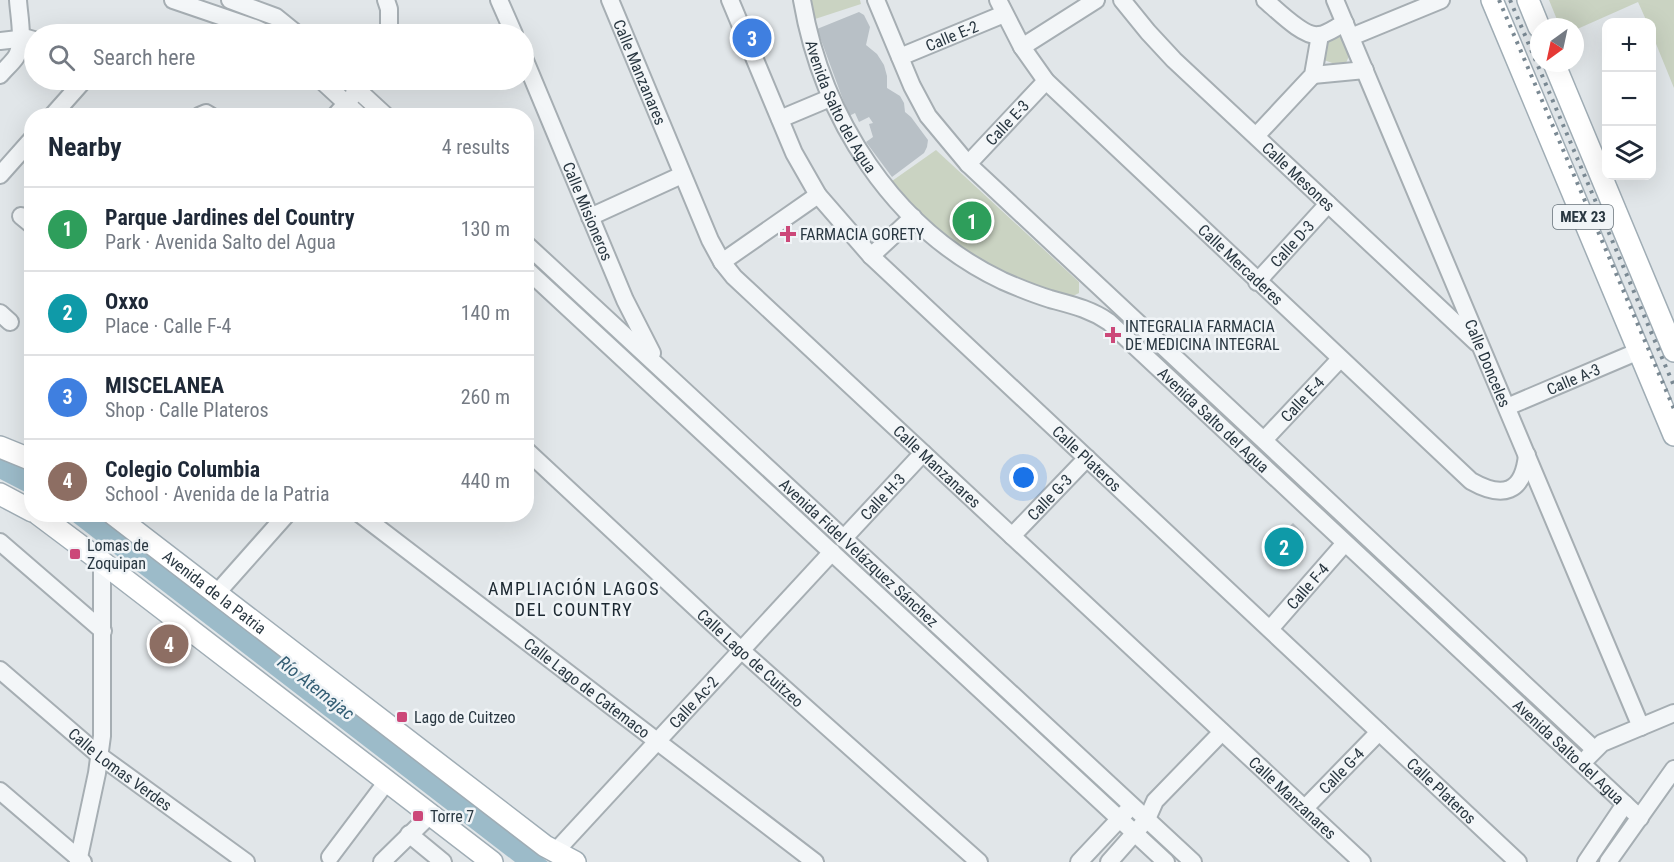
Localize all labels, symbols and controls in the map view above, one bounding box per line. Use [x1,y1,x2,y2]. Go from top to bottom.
pin: 3 [732,15,771,60]
street label: Calle Manzanares [609,17,670,128]
street label: Calle E-2 [923,17,981,55]
north arrow [1530,18,1584,72]
map controls [1602,18,1656,180]
button: + [1602,18,1656,72]
search box [24,24,534,90]
street label: Avenida Salto del Agua [801,38,880,177]
icon: search [45,41,78,74]
text: Search here [93,45,195,70]
button: − [1602,72,1656,126]
street label: Calle E-3 [982,96,1033,149]
button: layers [1602,126,1656,180]
text: Nearby [48,132,122,162]
text: 4 results [442,135,510,159]
street label: Calle Mesones [1258,138,1339,215]
street label: Calle Misioneros [558,159,617,264]
pin: 1 [952,198,992,244]
text: Parque Jardines del Country [105,205,354,230]
road number: MEX 23 [1553,205,1613,229]
text: 1 [62,217,73,241]
text: 130 m [461,217,510,241]
street label: Calle D-3 [1266,217,1318,271]
street label: Calle Mercaderes [1194,220,1287,309]
place label: FARMACIA GORETY [800,225,925,244]
marker: FARMACIA GORETY [781,227,795,241]
text: Park · Avenida Salto del Agua [105,230,336,254]
text: Oxxo [105,289,149,314]
text: 2 [62,301,73,325]
text: 140 m [461,301,510,325]
text: Place · Calle F-4 [105,314,231,338]
place label: INTEGRALIA FARMACIA DE MEDICINA INTEGRAL [1125,317,1280,354]
street label: Calle Donceles [1460,317,1514,410]
marker: INTEGRALIA FARMACIA DE MEDICINA INTEGRAL [1106,328,1120,342]
street label: Calle A-3 [1544,360,1603,399]
street label: Avenida Salto del Agua [1154,364,1273,477]
text: MISCELANEA [105,373,224,398]
street label: Calle E-4 [1277,373,1329,426]
text: 3 [62,385,73,409]
text: 260 m [461,385,510,409]
text: Shop · Calle Plateros [105,398,269,422]
street label: Calle Manzanares [889,421,984,512]
street label: Calle Plateros [1048,422,1125,496]
text: Colegio Columbia [105,457,260,482]
your location [1009,463,1038,492]
text: 4 [62,469,73,493]
text: 440 m [461,469,510,493]
street label: Calle H-3 [856,470,909,524]
street label: Calle G-3 [1023,470,1076,524]
street label: Avenida Fidel Velázquez Sánchez [775,475,942,631]
text: School · Avenida de la Patria [105,482,330,506]
pin: 2 [1264,524,1304,570]
place label: Lomas de Zoquipan [87,536,149,573]
marker: Lomas de Zoquipan [68,547,82,561]
street label: Avenida de la Patria [159,547,270,638]
street label: Calle F-4 [1283,559,1333,613]
district label: AMPLIACIÓN LAGOS DEL COUNTRY [488,578,660,620]
street label: Calle Lago de Cuitzeo [693,605,807,711]
pin: 4 [150,622,188,666]
street label: Calle Lago de Catemaco [520,634,654,742]
water label: Río Atemajac [274,651,359,724]
street label: Calle Ac-2 [665,673,722,732]
street label: Avenida Salto del Agua [1509,695,1628,808]
place label: Lago de Cuitzeo [414,708,516,727]
marker: Lago de Cuitzeo [395,710,409,724]
street label: Calle Lomas Verdes [64,724,175,815]
street label: Calle G-4 [1315,744,1368,798]
street label: Calle Manzanares [1245,753,1340,843]
street label: Calle Plateros [1403,754,1480,828]
place label: Torre 7 [430,807,474,826]
marker: Torre 7 [411,809,425,823]

